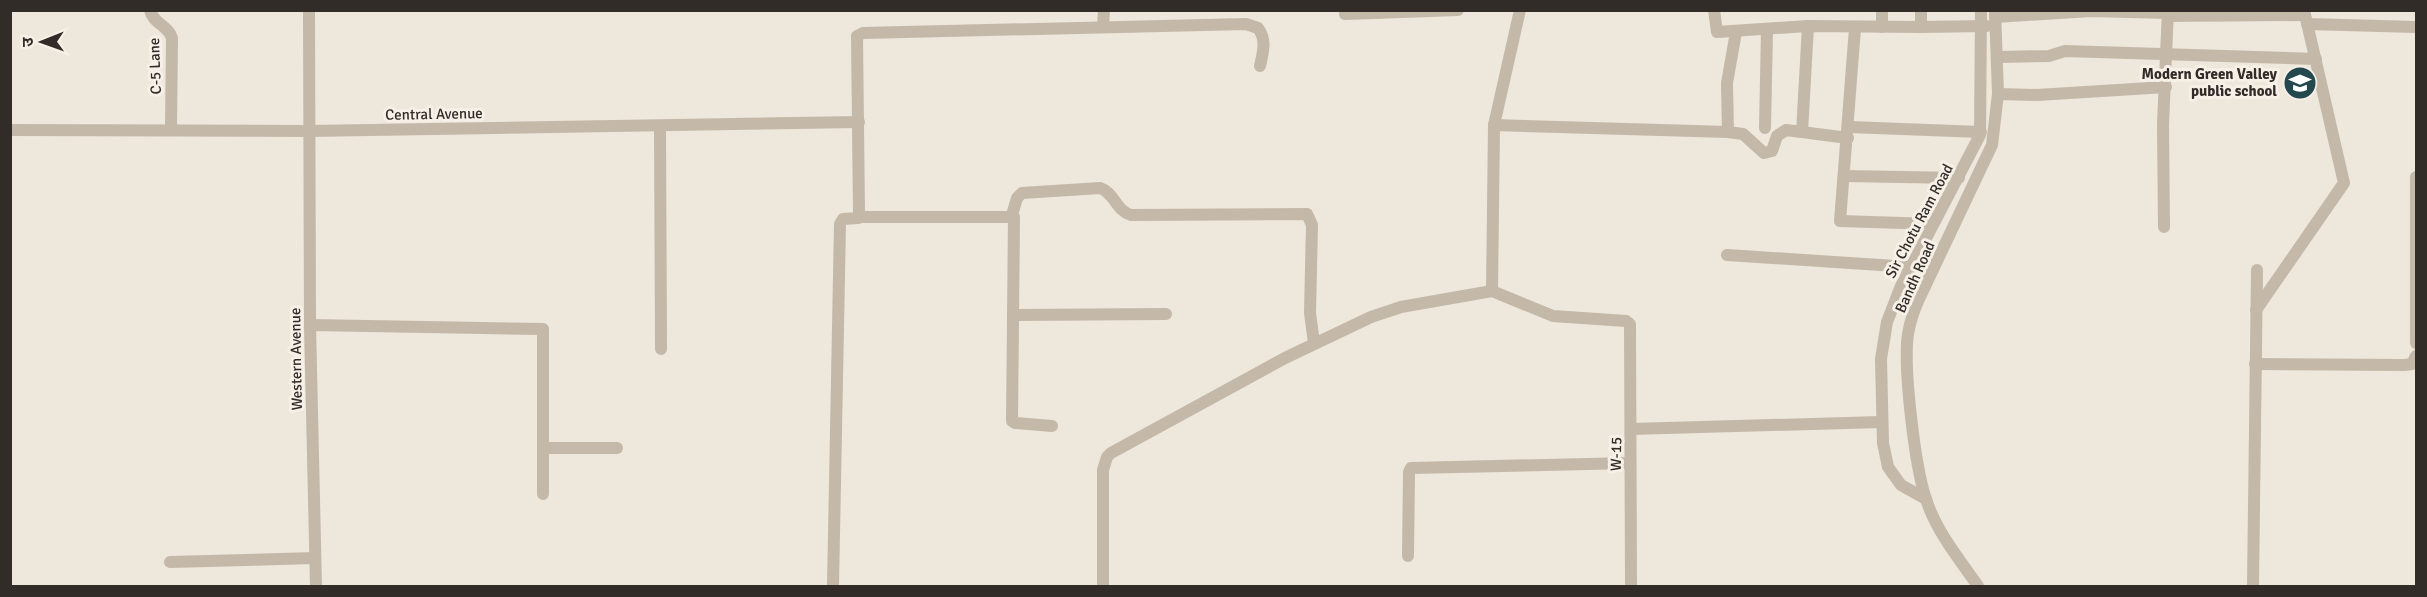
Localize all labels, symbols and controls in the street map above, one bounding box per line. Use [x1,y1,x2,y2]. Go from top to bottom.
north arrow [12,12,72,72]
text: उ [18,37,38,47]
street label: C-5 Lane [145,37,165,95]
place label: Modern Green Valley public school [2142,65,2278,100]
school or university icon: Modern Green Valley public school [2282,65,2318,101]
street label: Central Avenue [385,104,483,124]
street label: Sir Chotu Ram Road [1881,161,1957,281]
street label: Bandh Road [1891,238,1939,316]
street label: Western Avenue [286,307,306,411]
street label: W-15 [1607,437,1625,471]

